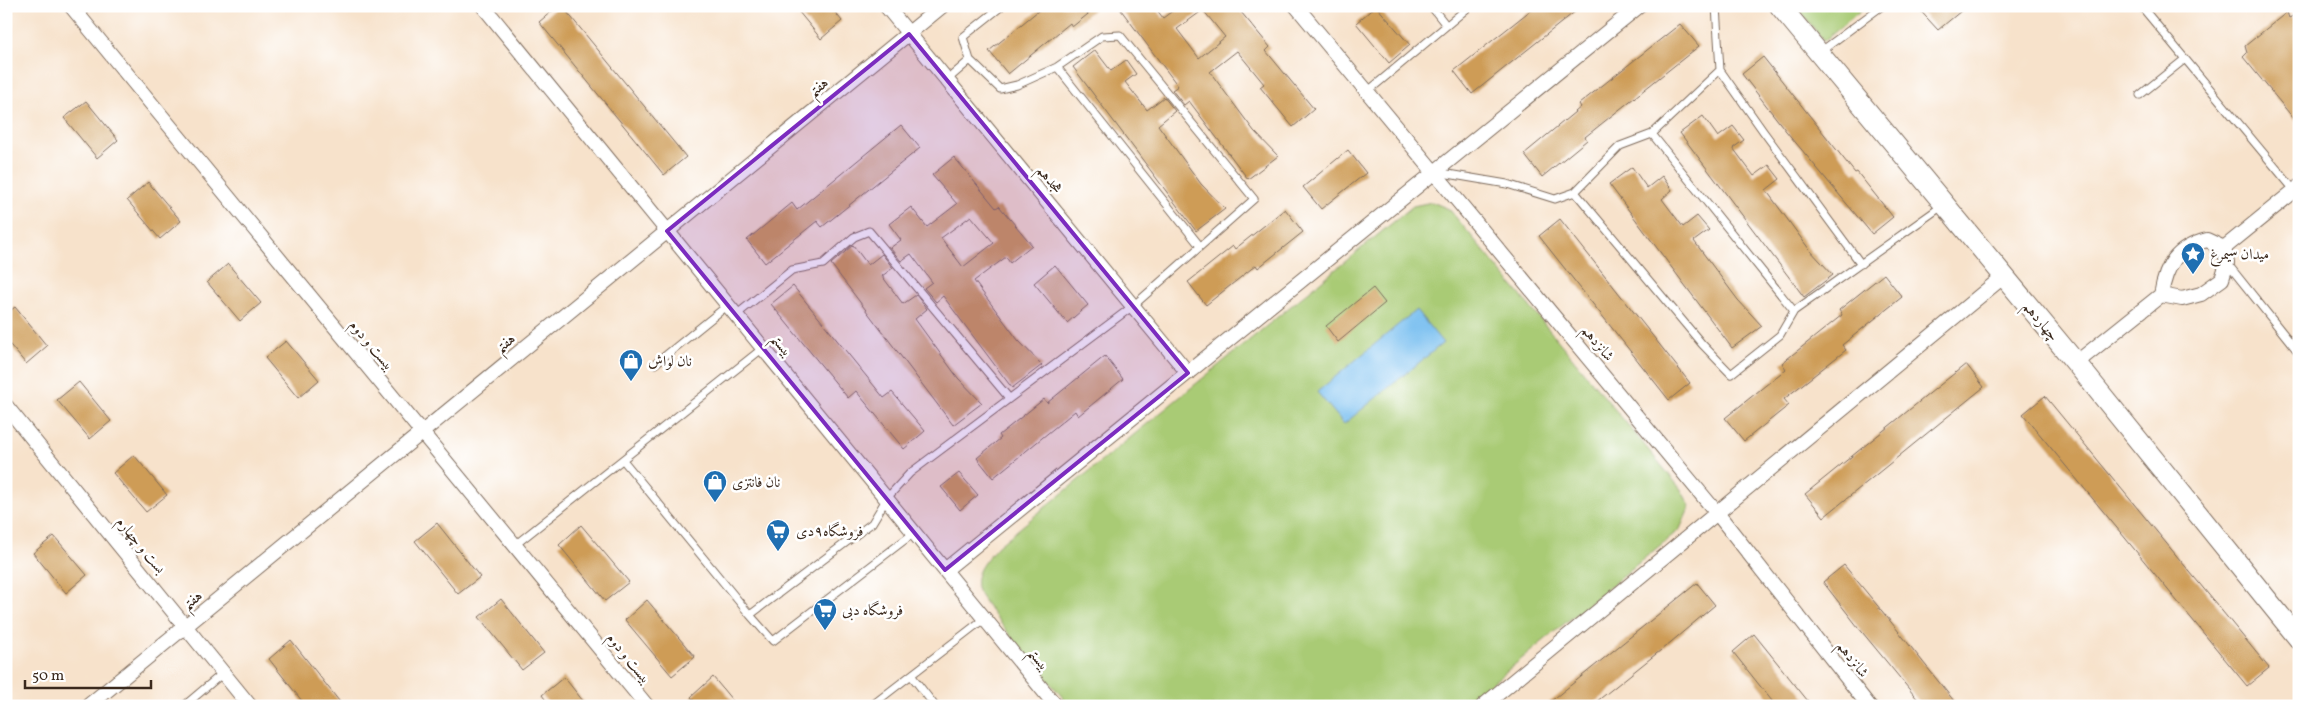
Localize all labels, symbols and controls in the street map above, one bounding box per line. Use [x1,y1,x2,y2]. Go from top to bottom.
street label: هفتم [804,73,836,105]
street label: هجدهم [1029,161,1067,200]
place icon: میدان سیمرغ [2180,241,2206,275]
place label: میدان سیمرغ [2210,245,2269,267]
street label: چهاردهم [2015,297,2063,348]
street label: بیست و دوم [343,316,398,377]
street label: شانزدهم [1574,321,1618,368]
street label: هفتم [491,329,523,361]
street label: بیستم [763,330,797,364]
shop icon: نان لواش [618,348,644,382]
place label: نان لواش [648,352,692,373]
shop icon: نان فانتزی [702,469,728,503]
place label: نان فانتزی [732,473,780,494]
street label: بست و چهارم [110,513,170,580]
supermarket icon: فروشگاه۹دی [765,518,791,552]
place label: فروشگاه۹دی [796,521,863,543]
street label: هفتم [178,586,210,618]
supermarket icon: فروشگاه دبی [812,597,838,631]
place label: فروشگاه دبی [842,600,903,622]
street label: بیست و دوم [600,629,655,690]
street label: شانزدهم [1829,637,1873,684]
street label: بیستم [1020,644,1054,678]
scale bar [25,657,151,689]
text: 50 m [32,666,64,687]

